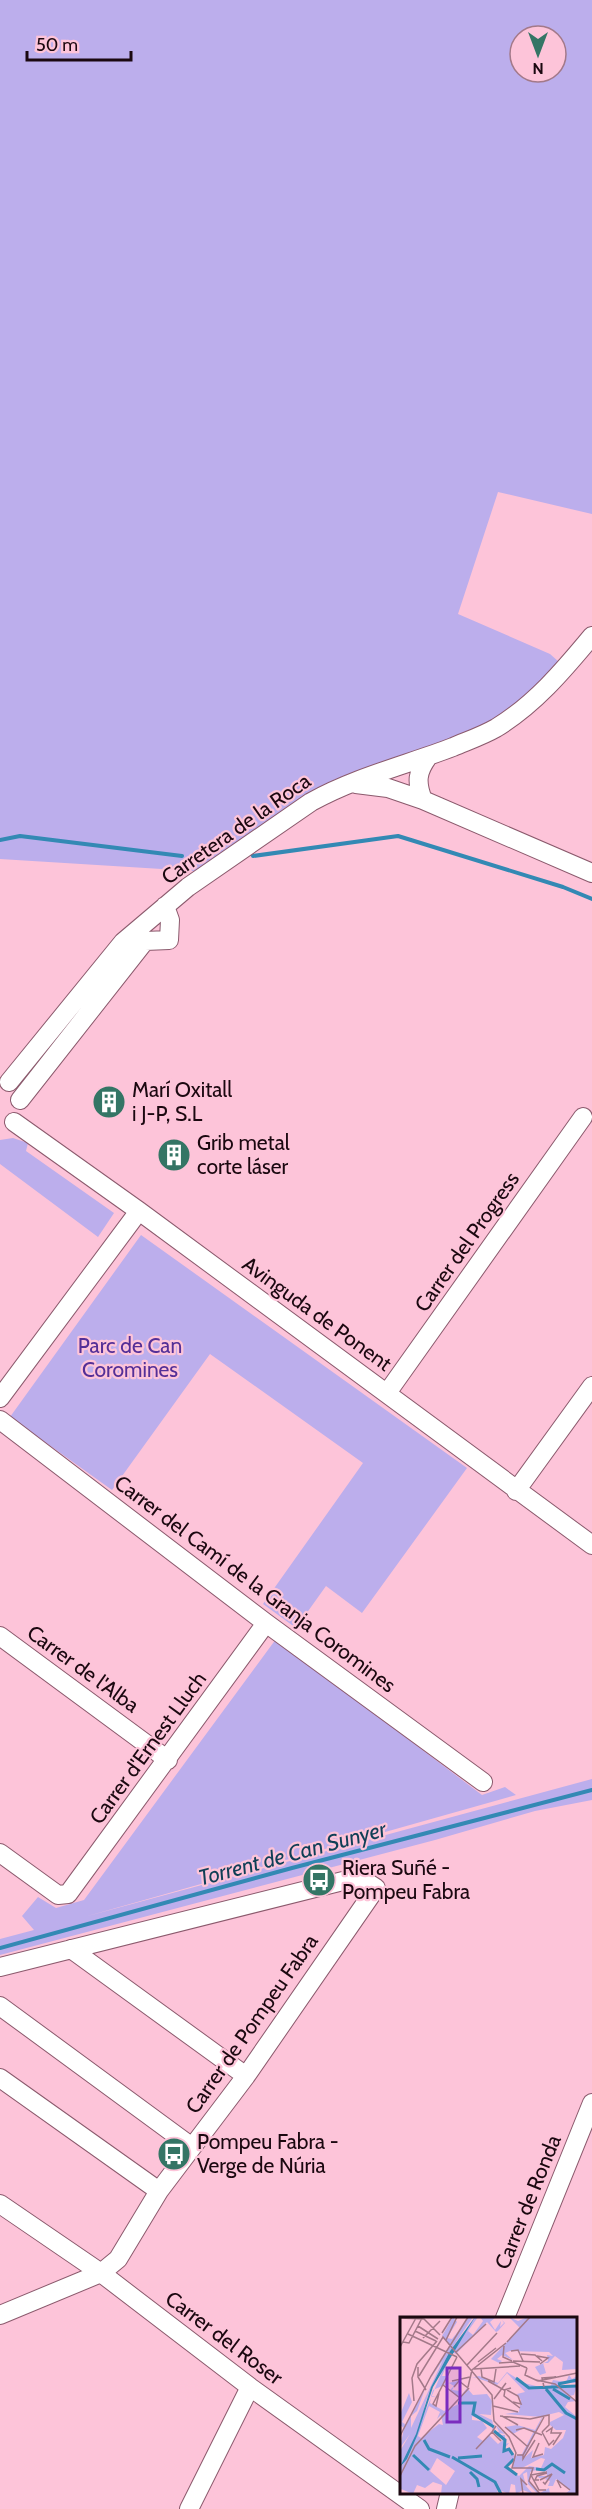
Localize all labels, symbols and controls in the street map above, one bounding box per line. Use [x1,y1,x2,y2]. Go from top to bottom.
scale bar [27,24,130,62]
north arrow [508,24,568,84]
text: 50 m [36,34,78,56]
text: N [532,59,544,78]
street label: Carretera de la Roca [156,768,315,889]
place label: Marí Oxitall i J-P, S.L [132,1077,232,1126]
building icon: Marí Oxitall i J-P, S.L [91,1084,127,1120]
place label: Grib metal corte láser [197,1130,290,1179]
building icon: Grib metal corte láser [156,1137,192,1173]
street label: Carrer del Progress [409,1167,524,1316]
street label: Avinguda de Ponent [238,1251,397,1376]
park label: Parc de Can Coromines [78,1333,182,1382]
street label: Carrer del Camí de la Granja Coromines [109,1470,401,1699]
street label: Carrer de l'Alba [22,1620,144,1718]
street label: Carrer d'Ernest Lluch [84,1667,211,1829]
water label: Torrent de Can Sunyer [195,1815,390,1892]
place label: Riera Suñé - Pompeu Fabra [342,1855,470,1904]
bus stop icon: Riera Suñé - Pompeu Fabra [301,1862,337,1898]
street label: Carrer de Pompeu Fabra [180,1929,323,2118]
place label: Pompeu Fabra - Verge de Núria [197,2129,339,2178]
street label: Carrer de Ronda [489,2131,566,2273]
bus stop icon: Pompeu Fabra - Verge de Núria [156,2136,192,2172]
street label: Carrer del Roser [161,2285,288,2390]
inset map [400,2317,577,2494]

